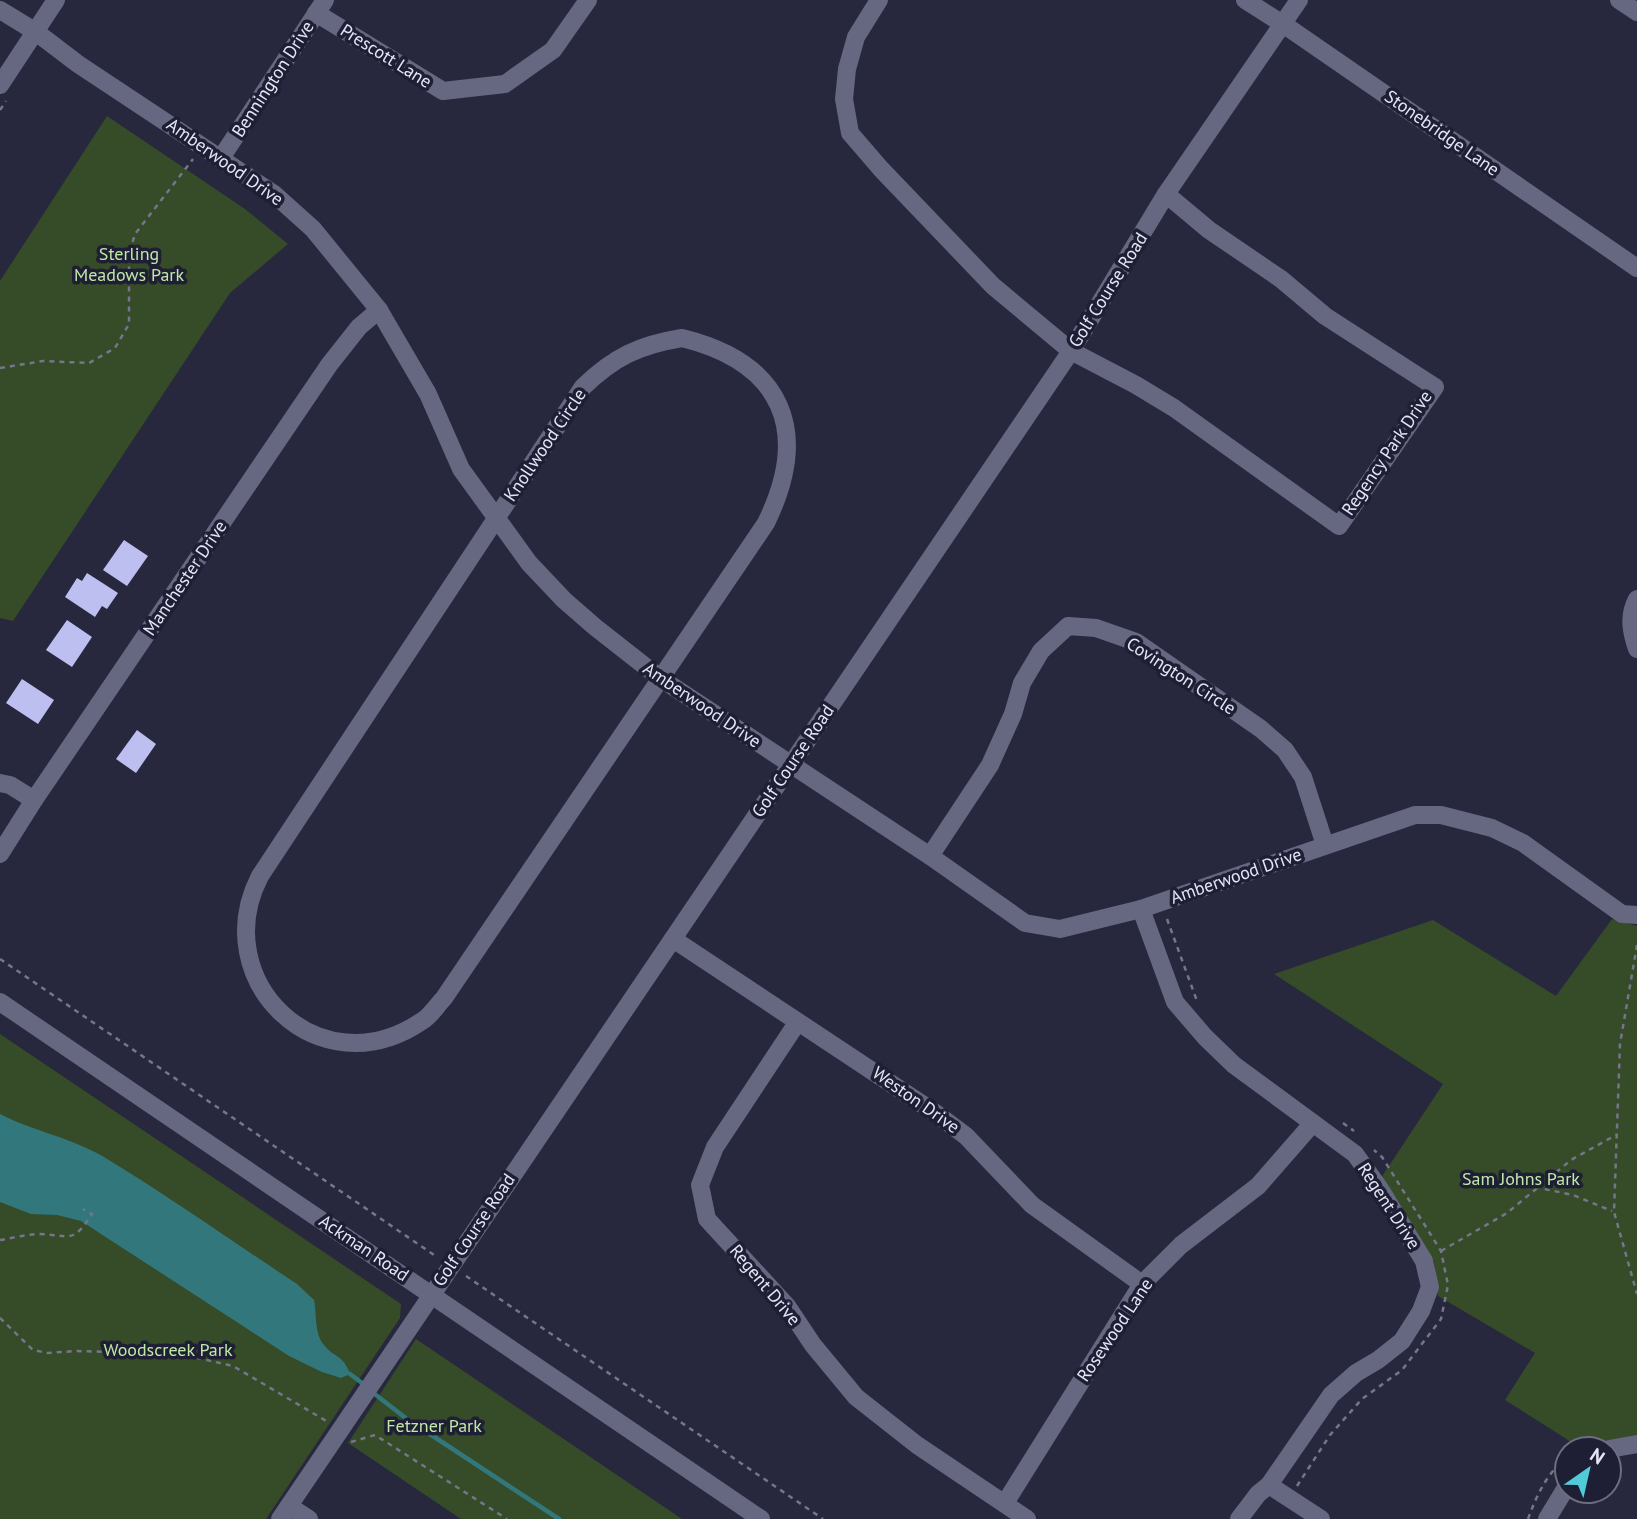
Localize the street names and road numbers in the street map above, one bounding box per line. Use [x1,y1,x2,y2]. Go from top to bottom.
street label: Bennington Drive [226,16,319,141]
street label: Prescott Lane [336,18,436,93]
street label: Stonebridge Lane [1380,84,1504,181]
street label: Amberwood Drive [162,113,288,210]
street label: Golf Course Road [1063,228,1152,351]
street label: Knollwood Circle [498,384,591,505]
street label: Regency Park Drive [1336,386,1437,520]
street label: Manchester Drive [138,516,232,640]
street label: Covington Circle [1122,632,1240,720]
street label: Amberwood Drive [639,657,766,753]
street label: Golf Course Road [746,700,839,822]
street label: Amberwood Drive [1167,842,1304,909]
street label: Weston Drive [868,1061,964,1138]
street label: Regent Drive [1353,1158,1426,1253]
street label: Golf Course Road [427,1169,520,1291]
street label: Ackman Road [315,1209,414,1286]
street label: Regent Drive [725,1239,806,1330]
street label: Rosewood Lane [1072,1274,1158,1386]

